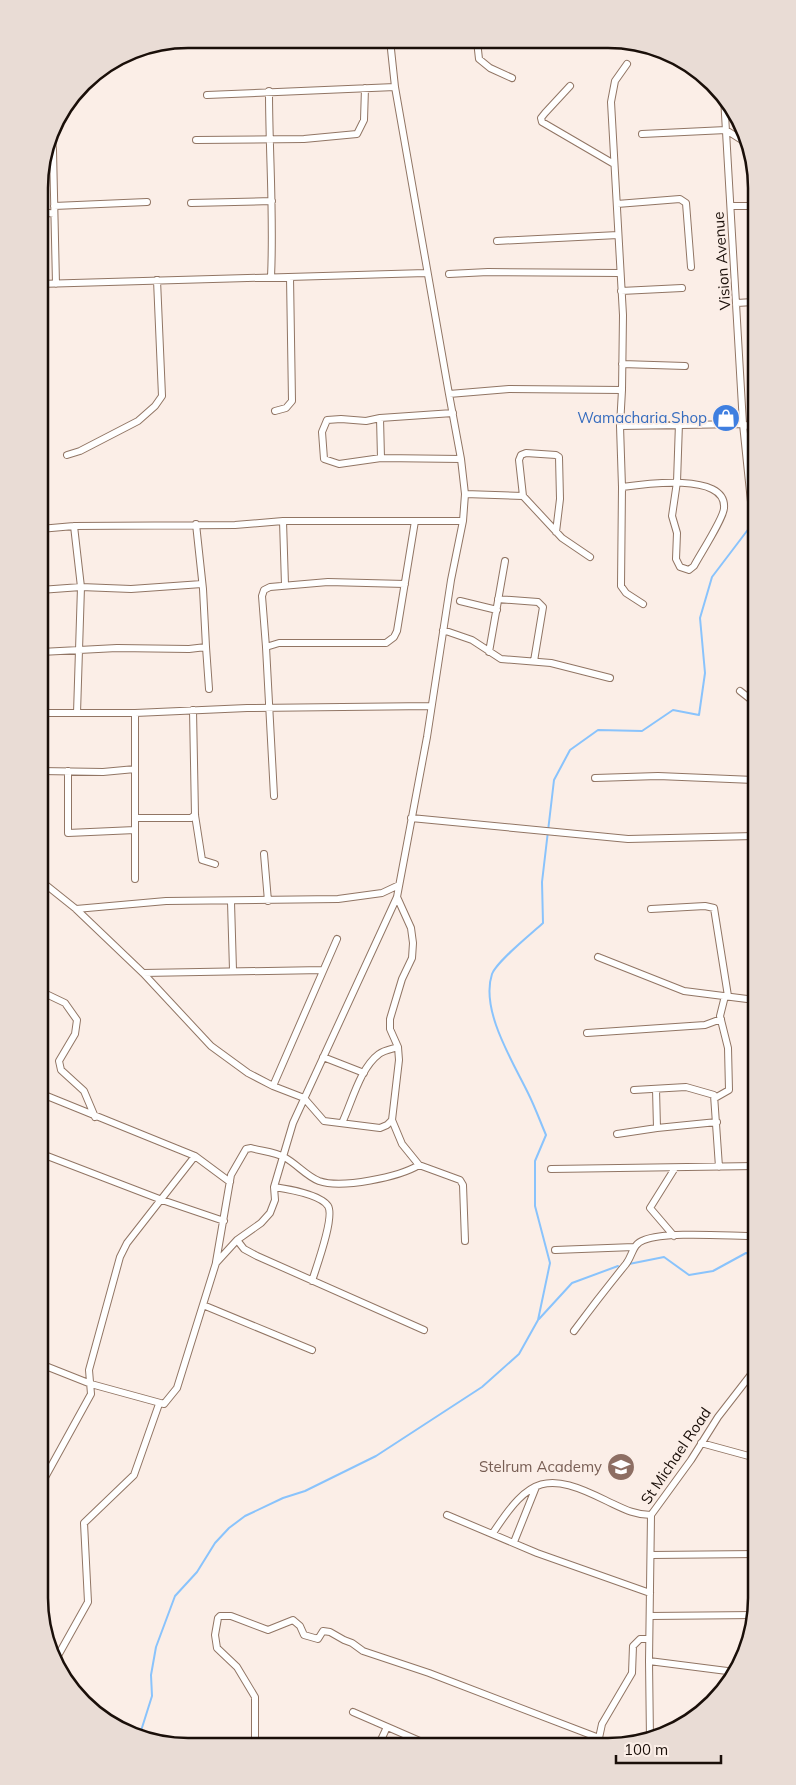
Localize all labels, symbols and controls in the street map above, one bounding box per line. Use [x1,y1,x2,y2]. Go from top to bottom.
street label: Vision Avenue [709,211,734,311]
shop icon: Wamacharia Shop [711,403,741,433]
place label: Wamacharia Shop [577,408,707,427]
street label: St Michael Road [636,1404,715,1508]
school or university icon: Stelrum Academy [606,1452,636,1482]
place label: Stelrum Academy [479,1457,602,1476]
scale bar [616,1732,721,1764]
text: 100 m [624,1740,668,1759]

